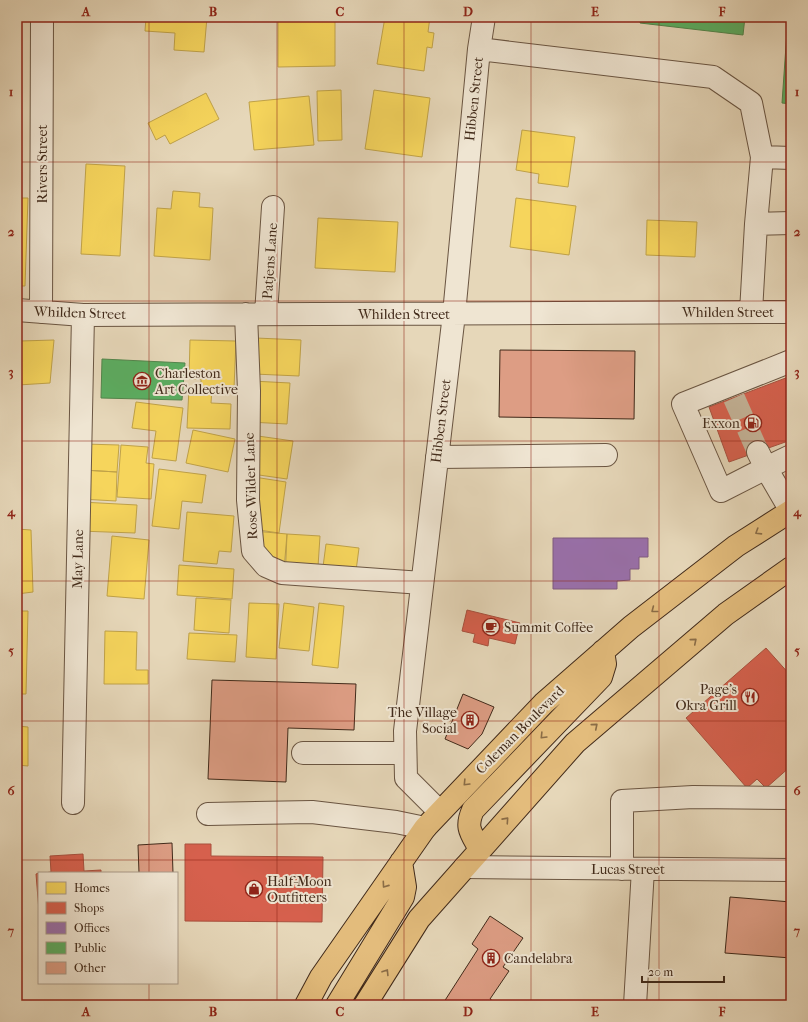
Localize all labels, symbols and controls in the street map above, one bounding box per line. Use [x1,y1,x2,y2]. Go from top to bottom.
text: A [81,4,91,19]
text: B [209,4,218,19]
text: C [336,4,345,19]
text: D [463,4,473,19]
text: E [591,4,599,19]
text: F [718,4,726,19]
street label: Hibben Street [461,56,487,142]
text: 1 [9,84,14,99]
text: 1 [795,84,800,99]
street label: Rivers Street [34,125,51,203]
street label: Patjens Lane [259,222,281,300]
text: 2 [8,224,15,239]
text: 2 [794,224,801,239]
street label: Whilden Street [33,303,126,323]
street label: Whilden Street [681,304,774,321]
street label: Whilden Street [357,306,450,323]
text: 3 [8,364,14,380]
text: 3 [794,364,800,380]
place label: Charleston Art Collective [154,365,238,398]
museum icon: Charleston Art Collective [132,371,152,391]
street label: Hibben Street [427,378,455,464]
fuel station icon: Exxon [743,413,763,433]
place label: Exxon [702,415,740,432]
street label: Rose Wilder Lane [241,432,261,540]
text: 4 [6,504,16,520]
text: 4 [792,504,802,520]
one-way arrow [755,527,762,535]
street label: May Lane [69,529,87,589]
one-way arrow [651,605,658,612]
cafe icon: Summit Coffee [481,617,501,637]
place label: Summit Coffee [504,619,593,636]
one-way arrow [689,639,697,646]
text: 5 [8,643,14,658]
text: 5 [794,643,800,658]
place label: Page's Okra Grill [676,681,737,714]
street label: Coleman Boulevard [472,682,568,778]
restaurant icon: Page's Okra Grill [740,687,760,707]
place label: The Village Social [388,704,457,737]
building icon: The Village Social [460,710,480,730]
one-way arrow [590,723,598,730]
one-way arrow [540,731,548,739]
one-way arrow [464,778,471,786]
text: 6 [7,783,15,798]
text: 6 [793,783,801,798]
one-way arrow [502,817,509,825]
street label: Lucas Street [591,861,665,878]
legend [38,872,178,984]
place label: Half-Moon Outfitters [267,873,332,906]
shop icon: Half-Moon Outfitters [244,879,264,899]
one-way arrow [383,880,390,887]
text: Homes [74,881,110,895]
text: Shops [74,901,104,915]
text: Offices [74,921,110,935]
text: 7 [7,923,15,938]
text: 7 [793,923,801,938]
text: Public [74,941,106,955]
building icon: Candelabra [481,948,501,968]
place label: Candelabra [504,950,573,967]
scale bar [642,958,724,984]
text: Other [74,961,106,975]
text: 20 m [648,965,673,979]
one-way arrow [381,969,389,976]
text: A [81,1004,91,1019]
text: B [209,1004,218,1019]
text: C [336,1004,345,1019]
text: D [463,1004,473,1019]
text: E [591,1004,599,1019]
text: F [718,1004,726,1019]

